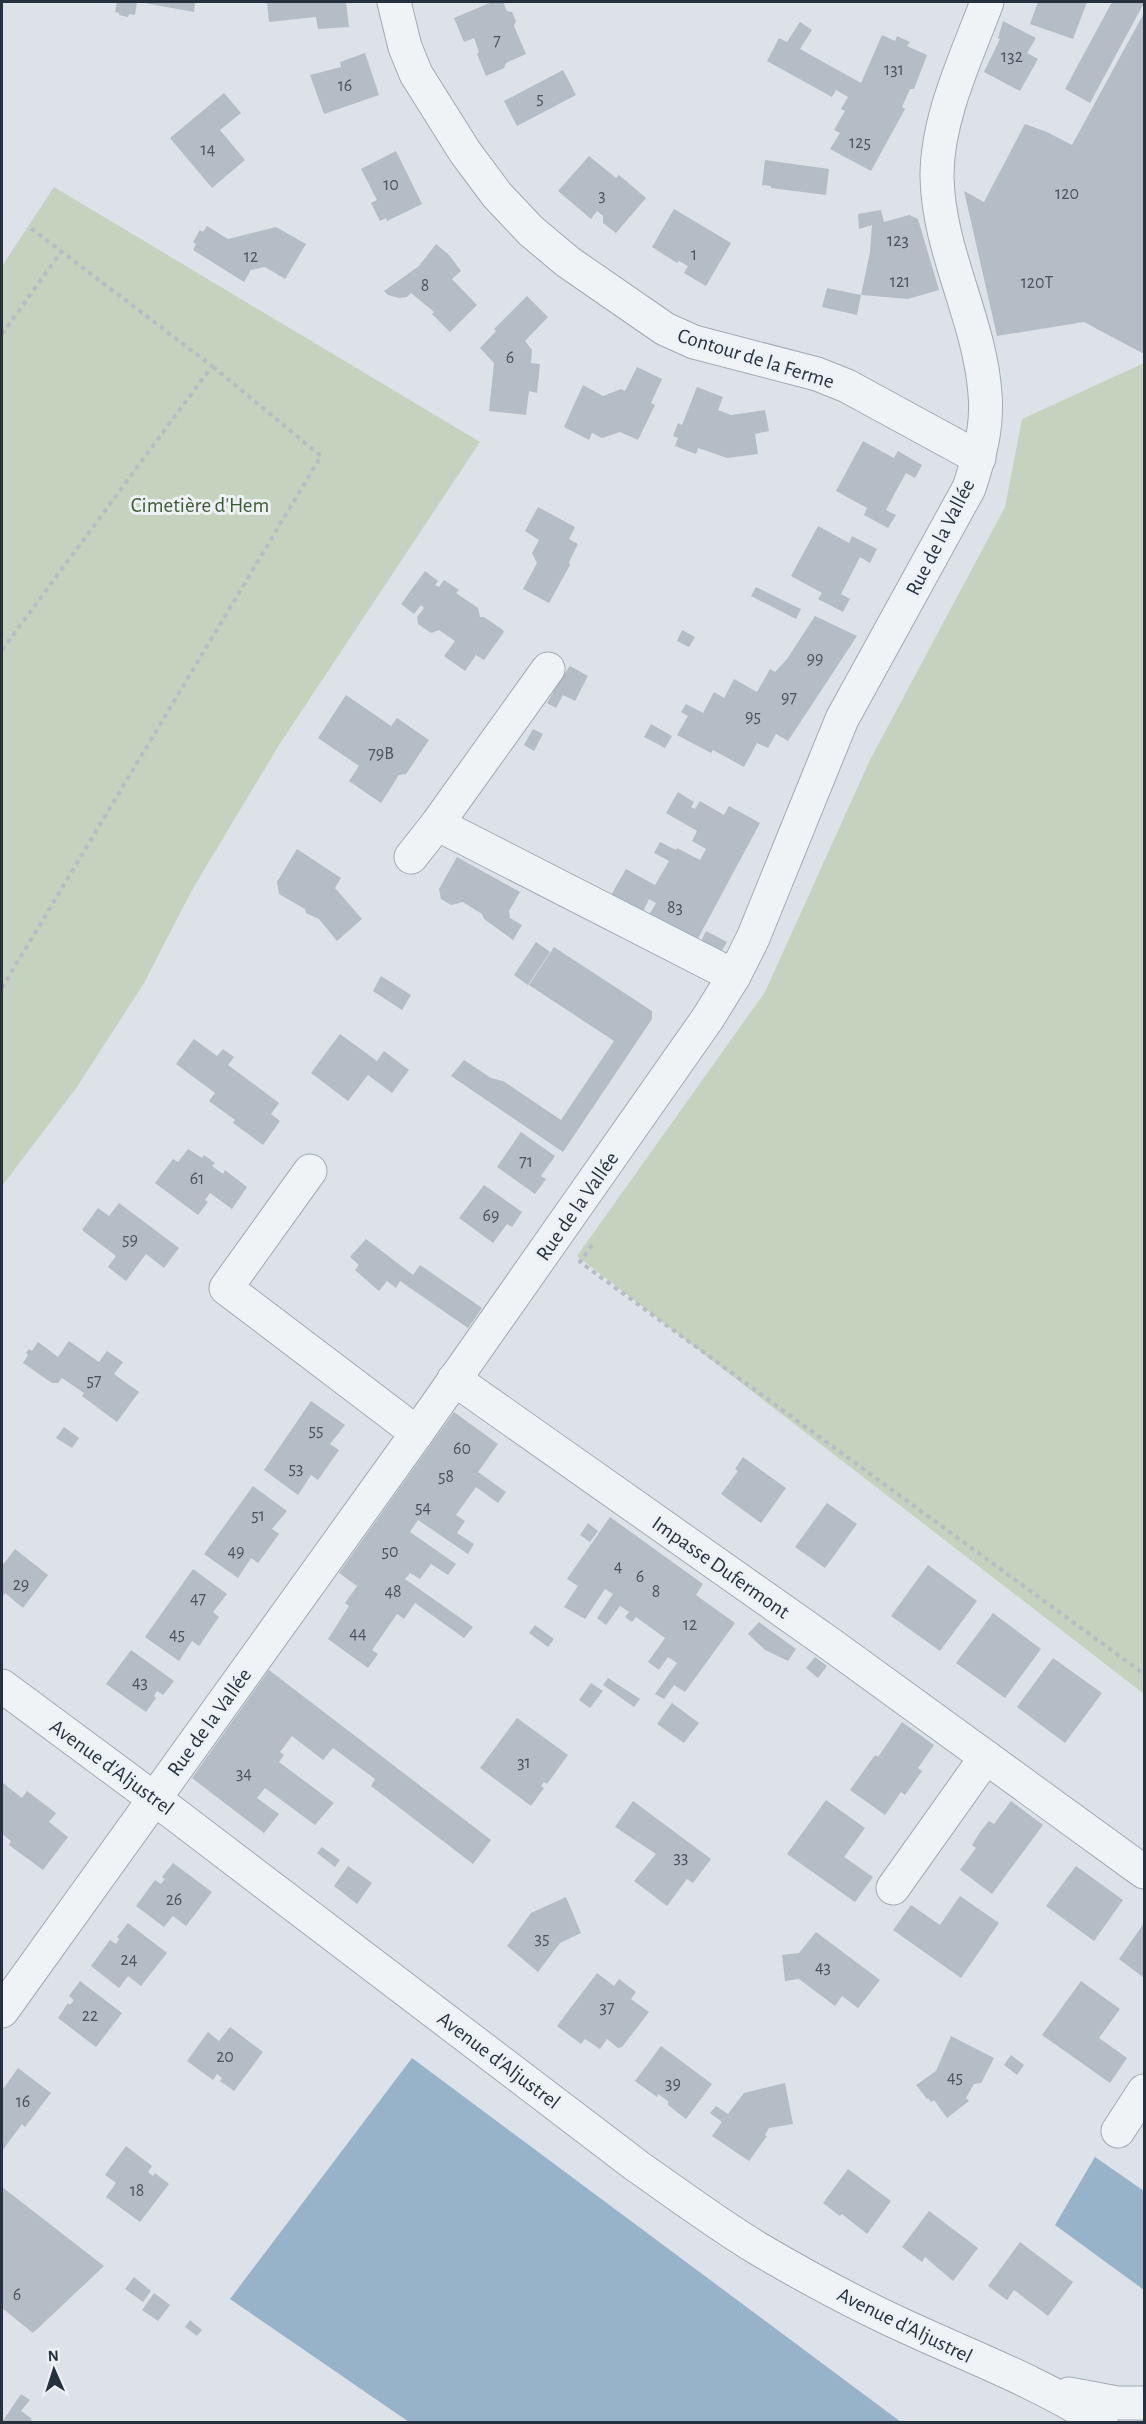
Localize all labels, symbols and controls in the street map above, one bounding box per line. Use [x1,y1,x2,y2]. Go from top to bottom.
house number: 7 [493,32,501,50]
house number: 132 [1001,48,1023,66]
house number: 131 [884,61,904,79]
house number: 16 [338,77,352,95]
house number: 5 [536,90,544,108]
house number: 125 [849,134,871,152]
house number: 14 [201,141,216,159]
house number: 10 [383,176,399,194]
house number: 120 [1055,185,1079,203]
house number: 3 [598,187,606,205]
house number: 123 [887,232,909,250]
house number: 1 [691,246,697,264]
house number: 12 [244,248,258,266]
house number: 121 [890,273,910,291]
house number: 120T [1021,274,1054,292]
house number: 8 [421,277,429,295]
street label: Contour de la Ferme [675,325,837,392]
house number: 6 [506,349,514,367]
street label: Rue de la Vallée [902,476,979,599]
park label: Cimetière d'Hem [131,495,269,516]
house number: 99 [807,650,823,668]
house number: 97 [781,689,797,707]
house number: 95 [745,708,761,726]
house number: 79B [368,745,394,763]
house number: 83 [667,899,683,917]
street label: Rue de la Vallée [532,1148,623,1265]
house number: 71 [519,1153,533,1171]
house number: 61 [190,1170,204,1188]
house number: 69 [483,1207,499,1225]
house number: 59 [122,1231,138,1249]
house number: 57 [86,1372,102,1390]
house number: 55 [308,1422,324,1440]
house number: 60 [453,1440,471,1458]
house number: 53 [289,1460,303,1478]
house number: 58 [438,1468,454,1486]
house number: 54 [415,1499,431,1517]
house number: 51 [251,1507,265,1525]
street label: Impasse Dufermont [648,1512,793,1623]
house number: 49 [227,1543,245,1561]
house number: 50 [381,1543,399,1561]
house number: 4 [614,1558,623,1576]
house number: 6 [636,1568,644,1586]
house number: 29 [13,1576,29,1594]
house number: 48 [384,1583,402,1601]
house number: 8 [652,1583,660,1601]
house number: 47 [190,1590,206,1608]
house number: 12 [683,1616,697,1634]
house number: 44 [349,1625,367,1643]
house number: 45 [169,1626,185,1644]
street label: Rue de la Vallée [163,1665,255,1780]
house number: 43 [132,1674,148,1692]
street label: Avenue d'Aljustrel [46,1716,178,1819]
house number: 31 [517,1754,531,1772]
house number: 34 [236,1765,252,1783]
house number: 33 [674,1849,688,1867]
house number: 26 [166,1891,182,1909]
house number: 35 [535,1930,549,1948]
house number: 24 [121,1951,138,1969]
house number: 43 [815,1959,831,1977]
house number: 37 [600,1999,614,2017]
house number: 22 [82,2007,98,2025]
street label: Avenue d'Aljustrel [433,2008,564,2113]
house number: 20 [216,2048,234,2066]
house number: 45 [947,2069,963,2087]
house number: 39 [665,2075,681,2093]
house number: 16 [16,2093,30,2111]
house number: 18 [130,2182,144,2200]
street label: Avenue d'Aljustrel [834,2284,976,2367]
house number: 6 [13,2286,21,2304]
north arrow [24,2340,84,2400]
text: N [47,2348,59,2364]

